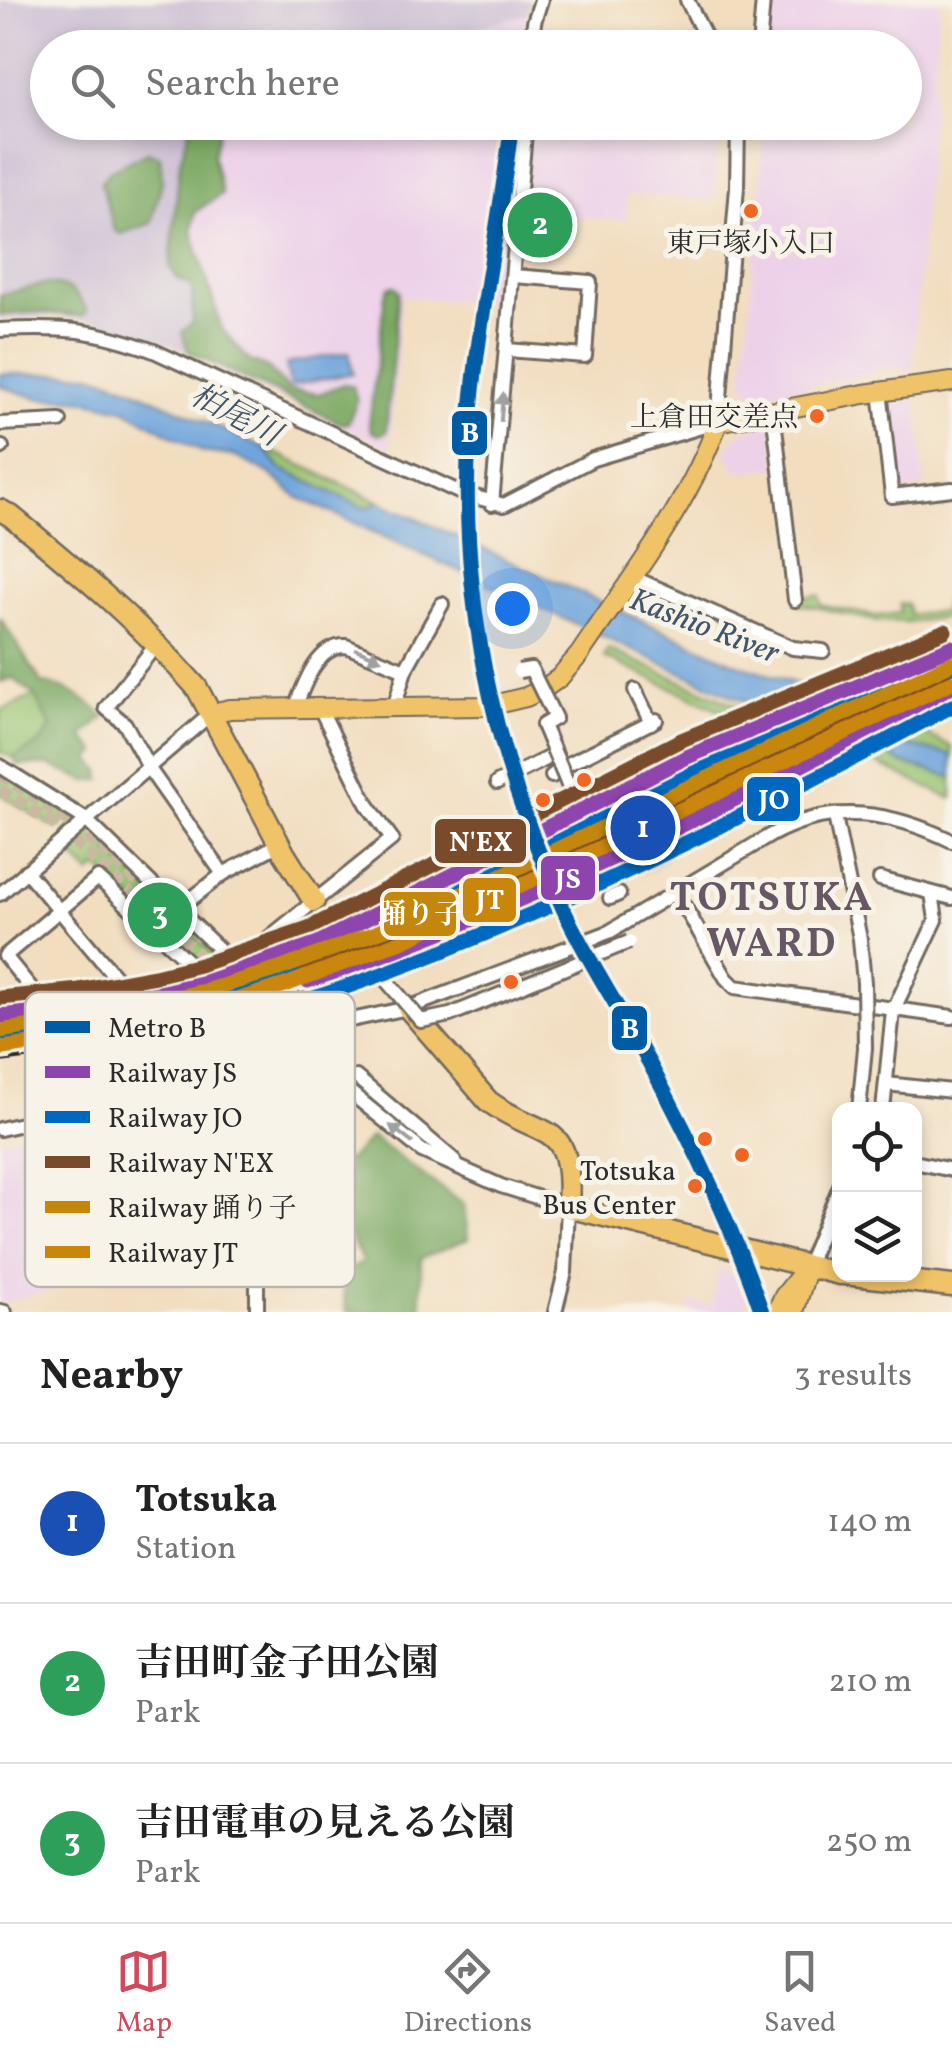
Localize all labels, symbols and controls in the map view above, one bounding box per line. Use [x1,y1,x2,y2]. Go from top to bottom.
search box [30,30,922,140]
icon: search [65,58,120,113]
text: Search here [145,59,340,112]
pin: 2 [508,188,572,262]
marker: 東戸塚小入口 [741,201,761,221]
place label: 東戸塚小入口 [667,225,835,264]
water label: 柏尾川 [182,375,290,460]
one-way arrow [495,391,511,423]
place label: 上倉田交差点 [630,399,798,438]
marker: 上倉田交差点 [807,406,827,426]
line badge: B [450,409,489,457]
text: B [461,415,479,454]
water label: Kashio River [623,579,786,677]
your location [487,583,538,634]
one-way arrow [353,647,383,663]
unlabelled marker [574,770,594,790]
line badge: JO [745,775,802,823]
text: JO [757,782,790,821]
unlabelled marker [533,790,553,810]
pin: 1 [610,790,676,866]
line badge: N'EX [433,817,528,865]
text: N'EX [449,824,513,863]
line badge: JS [539,854,597,902]
text: JS [554,861,581,900]
district label: TOTSUKA WARD [669,872,875,974]
line badge: JT [461,876,518,924]
pin: 3 [128,878,192,952]
text: JT [475,882,504,921]
line badge: 踊り子 [382,890,458,938]
text: 踊り子 [378,896,462,935]
unlabelled marker [501,972,521,992]
legend [25,992,355,1287]
line badge: B [610,1004,649,1052]
text: Metro B [108,1010,206,1049]
text: B [621,1011,639,1050]
text: Railway JS [108,1055,237,1094]
text: Railway JO [108,1100,242,1139]
map controls [832,1102,922,1282]
button: locate [832,1102,922,1192]
one-way arrow [388,1125,414,1145]
unlabelled marker [695,1129,715,1149]
text: Railway N'EX [108,1145,274,1184]
unlabelled marker [732,1145,752,1165]
place label: Totsuka Bus Center [542,1153,676,1226]
marker: Totsuka Bus Center [685,1176,705,1196]
text: Railway 踊り子 [108,1190,297,1229]
button: layers [832,1192,922,1282]
text: Railway JT [108,1235,238,1274]
text: Nearby [40,1348,183,1407]
text: 3 results [794,1355,912,1399]
text: Totsuka [135,1475,277,1528]
text: 1 [66,1501,79,1545]
text: 140 m [827,1501,912,1545]
text: Station [135,1528,236,1572]
text: 吉田町金子田公園 [135,1639,439,1692]
text: 2 [64,1661,81,1705]
text: 210 m [828,1661,912,1705]
text: Park [135,1692,200,1736]
text: 吉田電車の見える公園 [135,1799,515,1852]
text: 3 [64,1821,81,1865]
text: 250 m [826,1821,912,1865]
text: Park [135,1852,200,1896]
tab: Map [116,1944,172,2043]
tab: Directions [404,1944,532,2043]
tab: Saved [764,1944,836,2043]

